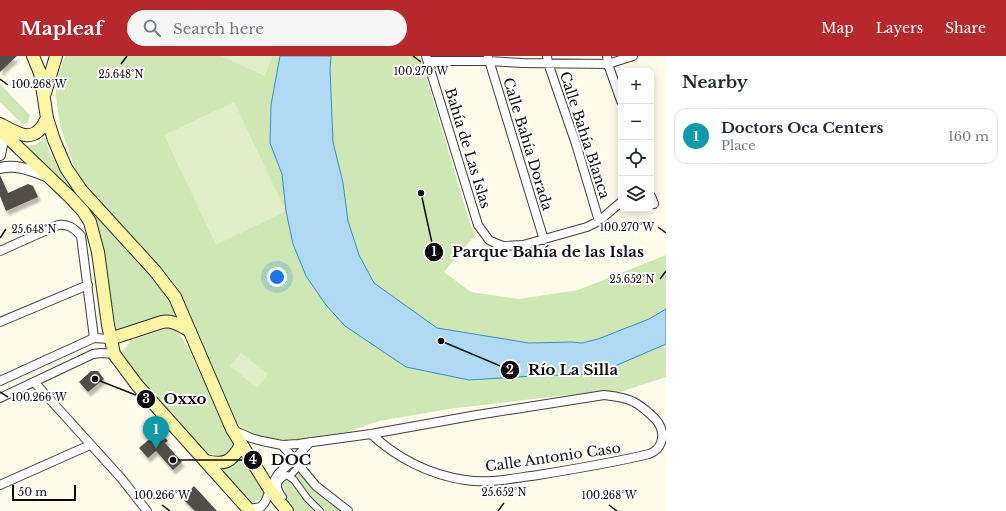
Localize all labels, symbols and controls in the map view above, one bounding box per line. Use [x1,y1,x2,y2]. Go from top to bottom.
search box [127,10,407,46]
text: Mapleaf [20,17,103,40]
icon: search [141,17,163,39]
text: Search here [173,19,264,38]
text: Map [821,19,854,37]
text: Layers [876,19,923,37]
text: Share [945,19,986,37]
text: 100.270°W [394,65,449,78]
text: 25.648°N [98,68,144,81]
map controls [618,68,654,212]
button: + [618,68,654,104]
street label: Calle Bahía Blanca [556,69,614,201]
text: Nearby [682,72,748,93]
street label: Calle Bahía Dorada [499,75,557,213]
text: 100.268°W [11,78,67,91]
street label: Bahía de Las Islas [441,86,495,210]
button: − [618,104,654,140]
text: Doctors Oca Centers [721,118,883,137]
text: 1 [693,128,699,145]
text: 160 m [948,128,989,145]
text: Place [721,137,756,154]
button: locate [618,140,654,176]
button: layers [618,176,654,212]
text: 100.270°W [600,221,655,234]
text: 25.648°N [11,223,57,236]
callout: Parque Bahía de las Islas [424,238,652,265]
text: Parque Bahía de las Islas [452,242,644,261]
text: 1 [431,244,437,259]
your location [267,267,287,287]
text: 25.652°N [609,273,655,286]
callout: Río La Silla [500,357,626,384]
text: Río La Silla [528,360,618,379]
text: 2 [506,362,514,377]
callout: Oxxo [136,386,215,413]
text: Oxxo [164,389,207,408]
text: 100.266°W [11,391,67,404]
text: 3 [142,391,150,406]
pin: 1 [143,416,169,449]
street label: Calle Antonio Caso [484,439,622,475]
callout: DOC [243,446,319,473]
text: DOC [271,450,311,469]
text: 4 [249,452,257,467]
scale bar [12,483,76,502]
text: 50 m [18,485,47,499]
text: 25.652°N [481,486,527,499]
text: 100.266°W [134,489,190,502]
text: 100.268°W [581,489,637,502]

